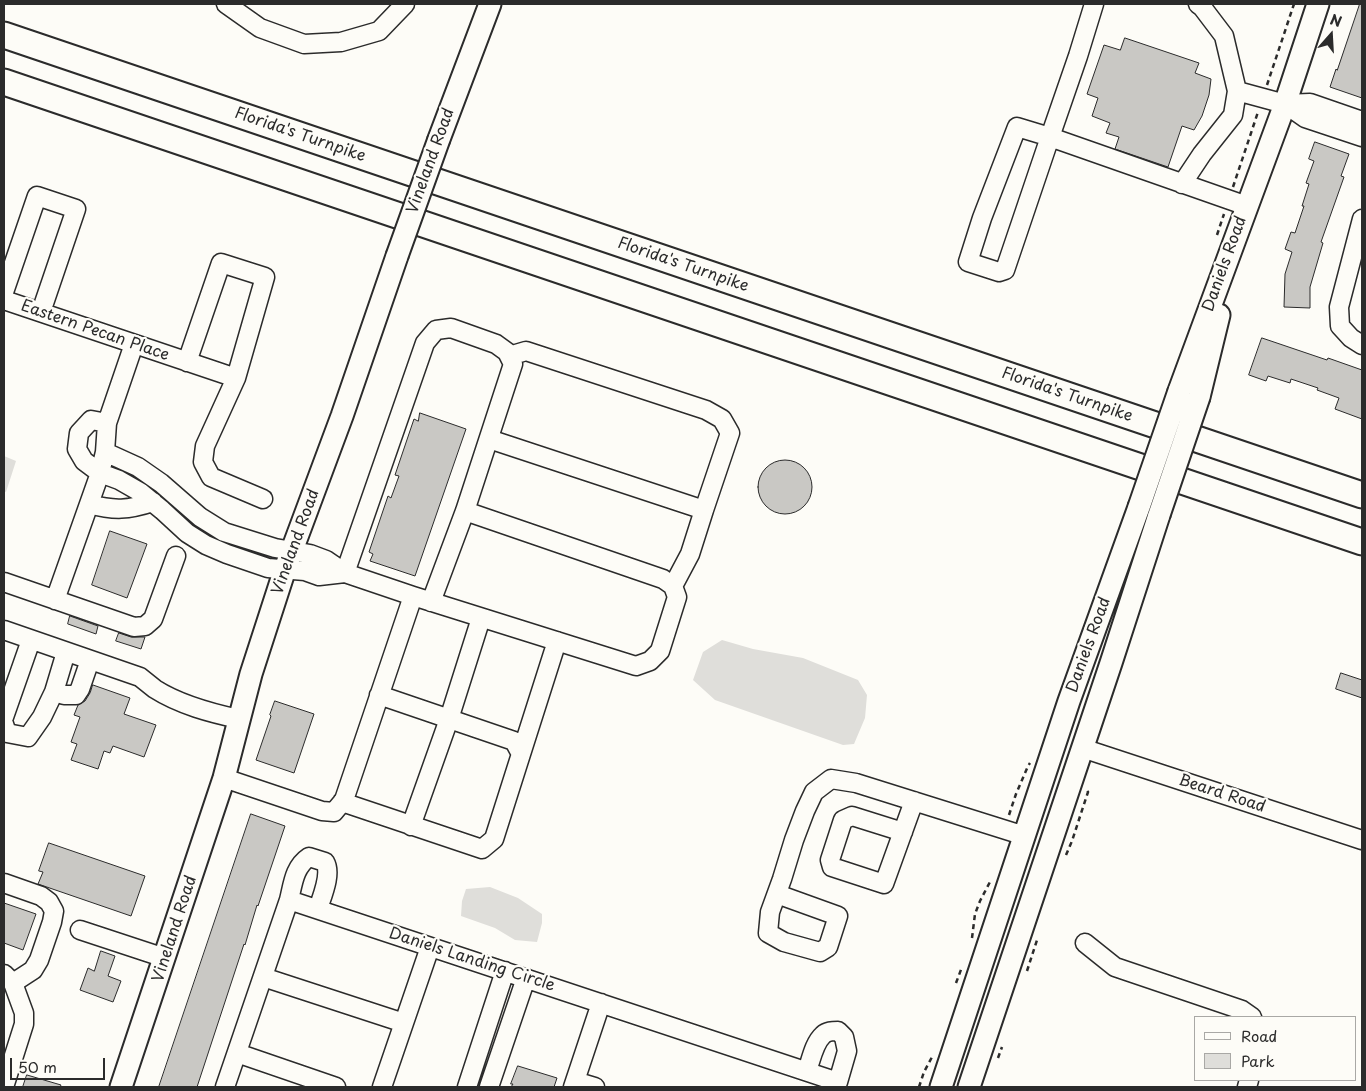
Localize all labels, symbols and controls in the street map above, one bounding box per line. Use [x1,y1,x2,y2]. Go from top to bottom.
text: N [1327,9,1345,32]
north arrow [1306,10,1356,60]
street label: Florida's Turnpike [232,104,368,166]
street label: Vineland Road [403,106,459,216]
street label: Daniels Road [1199,214,1251,314]
street label: Florida's Turnpike [615,234,751,296]
street label: Eastern Pecan Place [18,297,172,365]
street label: Florida's Turnpike [999,364,1135,426]
street label: Vineland Road [268,487,324,597]
street label: Daniels Road [1063,595,1115,695]
street label: Beard Road [1176,771,1268,817]
street label: Vineland Road [149,873,201,985]
street label: Daniels Landing Circle [387,924,557,996]
legend [1194,1016,1356,1081]
text: Road [1241,1024,1277,1047]
scale bar [12,1048,108,1080]
text: Park [1241,1049,1275,1072]
text: 50 m [18,1055,57,1078]

